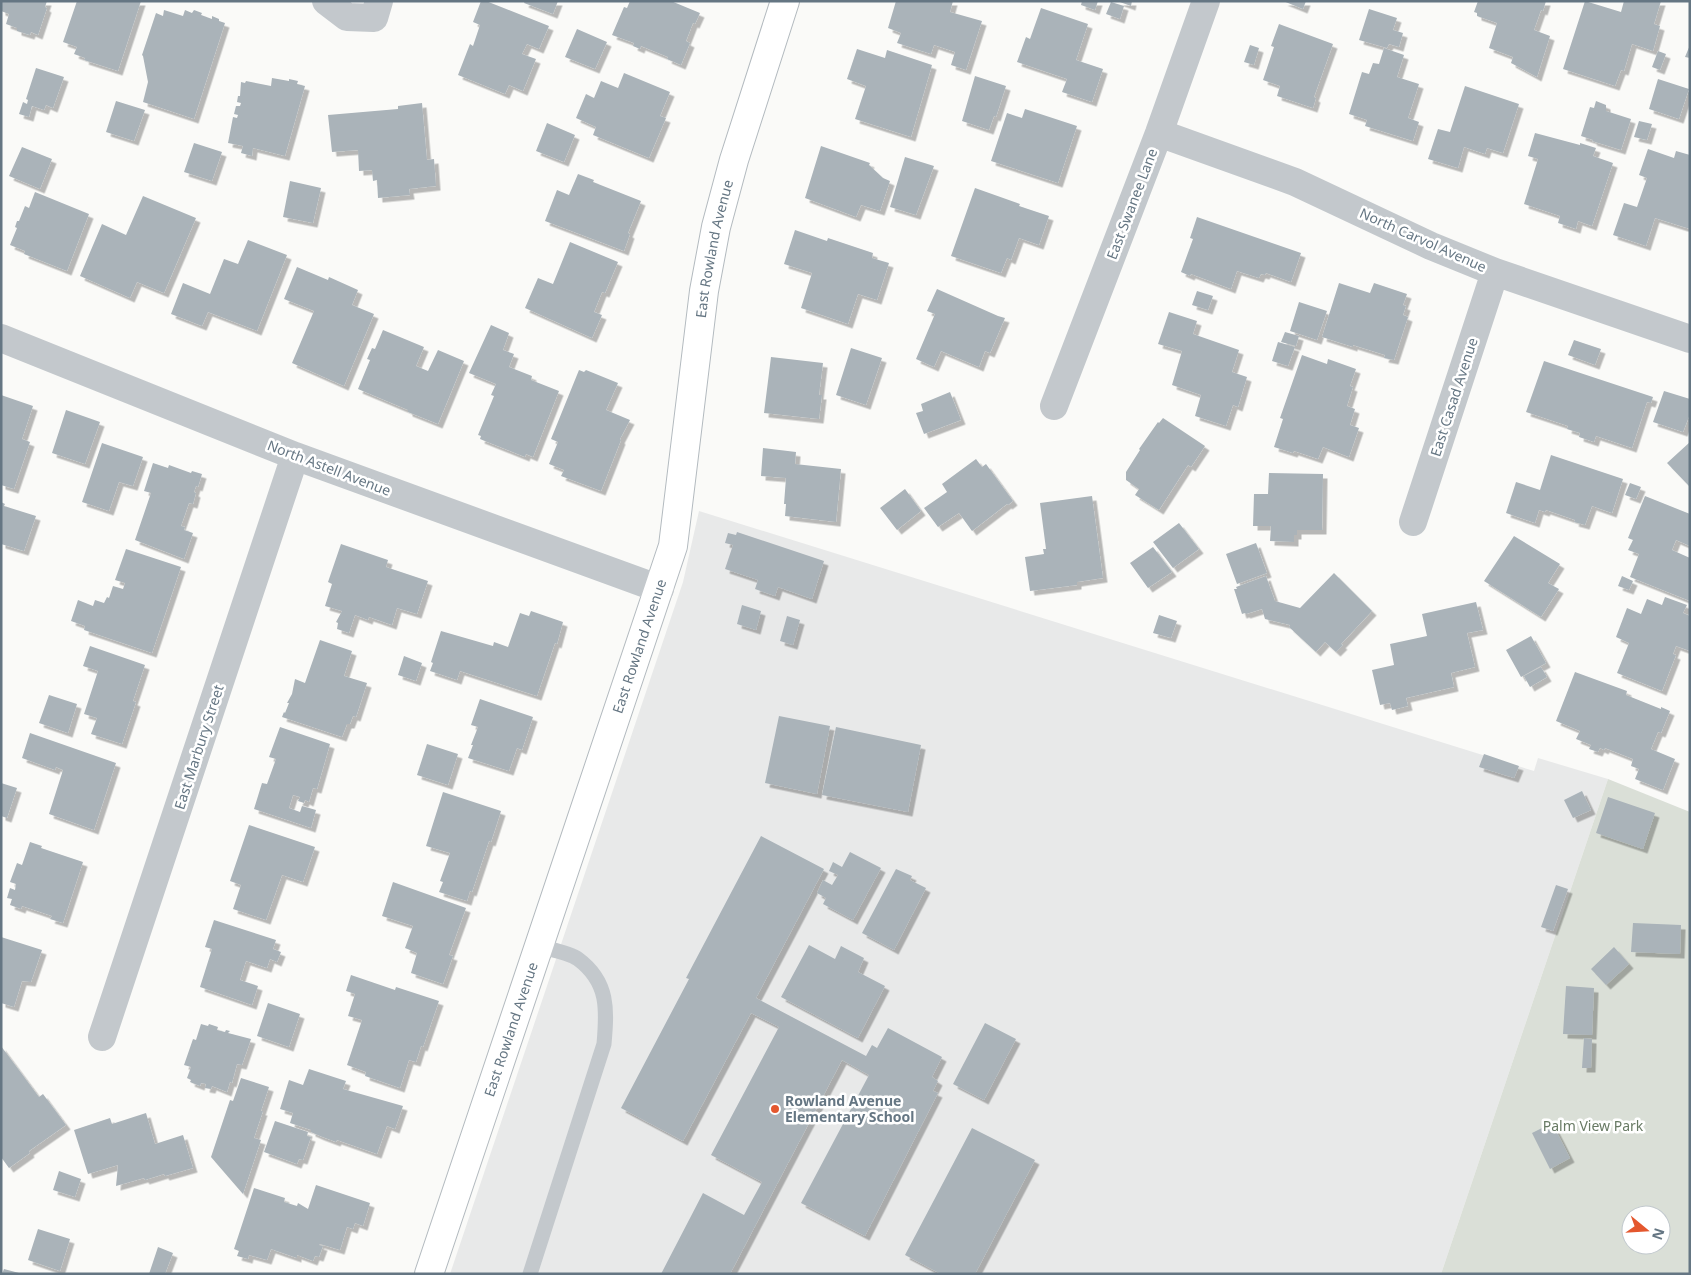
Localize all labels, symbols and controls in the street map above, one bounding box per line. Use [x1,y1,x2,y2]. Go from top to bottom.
street label: East Swanee Lane [1102,146,1161,262]
street label: East Rowland Avenue [691,177,737,319]
street label: North Carvol Avenue [1357,203,1490,276]
street label: East Casad Avenue [1425,335,1482,459]
street label: North Astell Avenue [265,435,394,500]
street label: East Rowland Avenue [608,576,670,716]
street label: East Marbury Street [169,682,228,812]
street label: East Rowland Avenue [479,959,542,1099]
place label: Rowland Avenue Elementary School [785,1091,915,1126]
marker: Rowland Avenue Elementary School [769,1103,781,1115]
park label: Palm View Park [1543,1116,1644,1135]
north arrow [1621,1205,1671,1255]
text: N [1648,1226,1670,1243]

